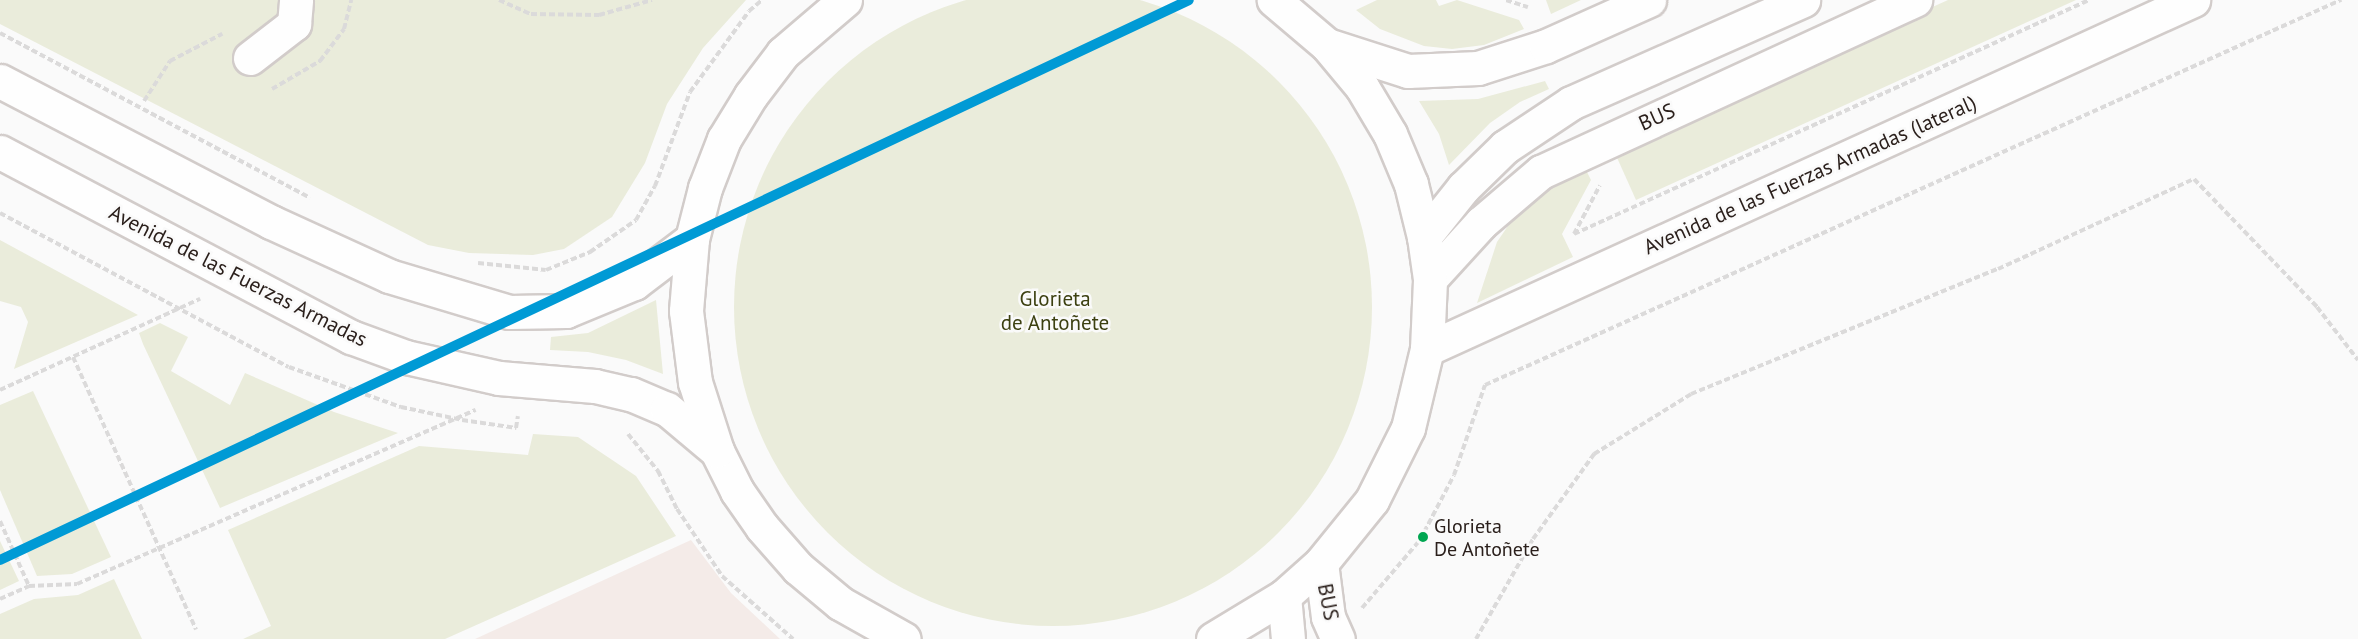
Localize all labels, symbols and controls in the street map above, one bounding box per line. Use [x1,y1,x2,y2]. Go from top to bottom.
street label: Avenida de las Fuerzas Armadas (lateral) [1640,90,1980,260]
street label: BUS [1635,98,1679,136]
street label: Avenida de las Fuerzas Armadas [105,200,371,352]
park label: Glorieta de Antoñete [1000,286,1110,336]
place label: Glorieta De Antoñete [1434,514,1540,561]
marker: Glorieta De Antoñete [1417,531,1429,543]
street label: BUS [1312,581,1344,623]

